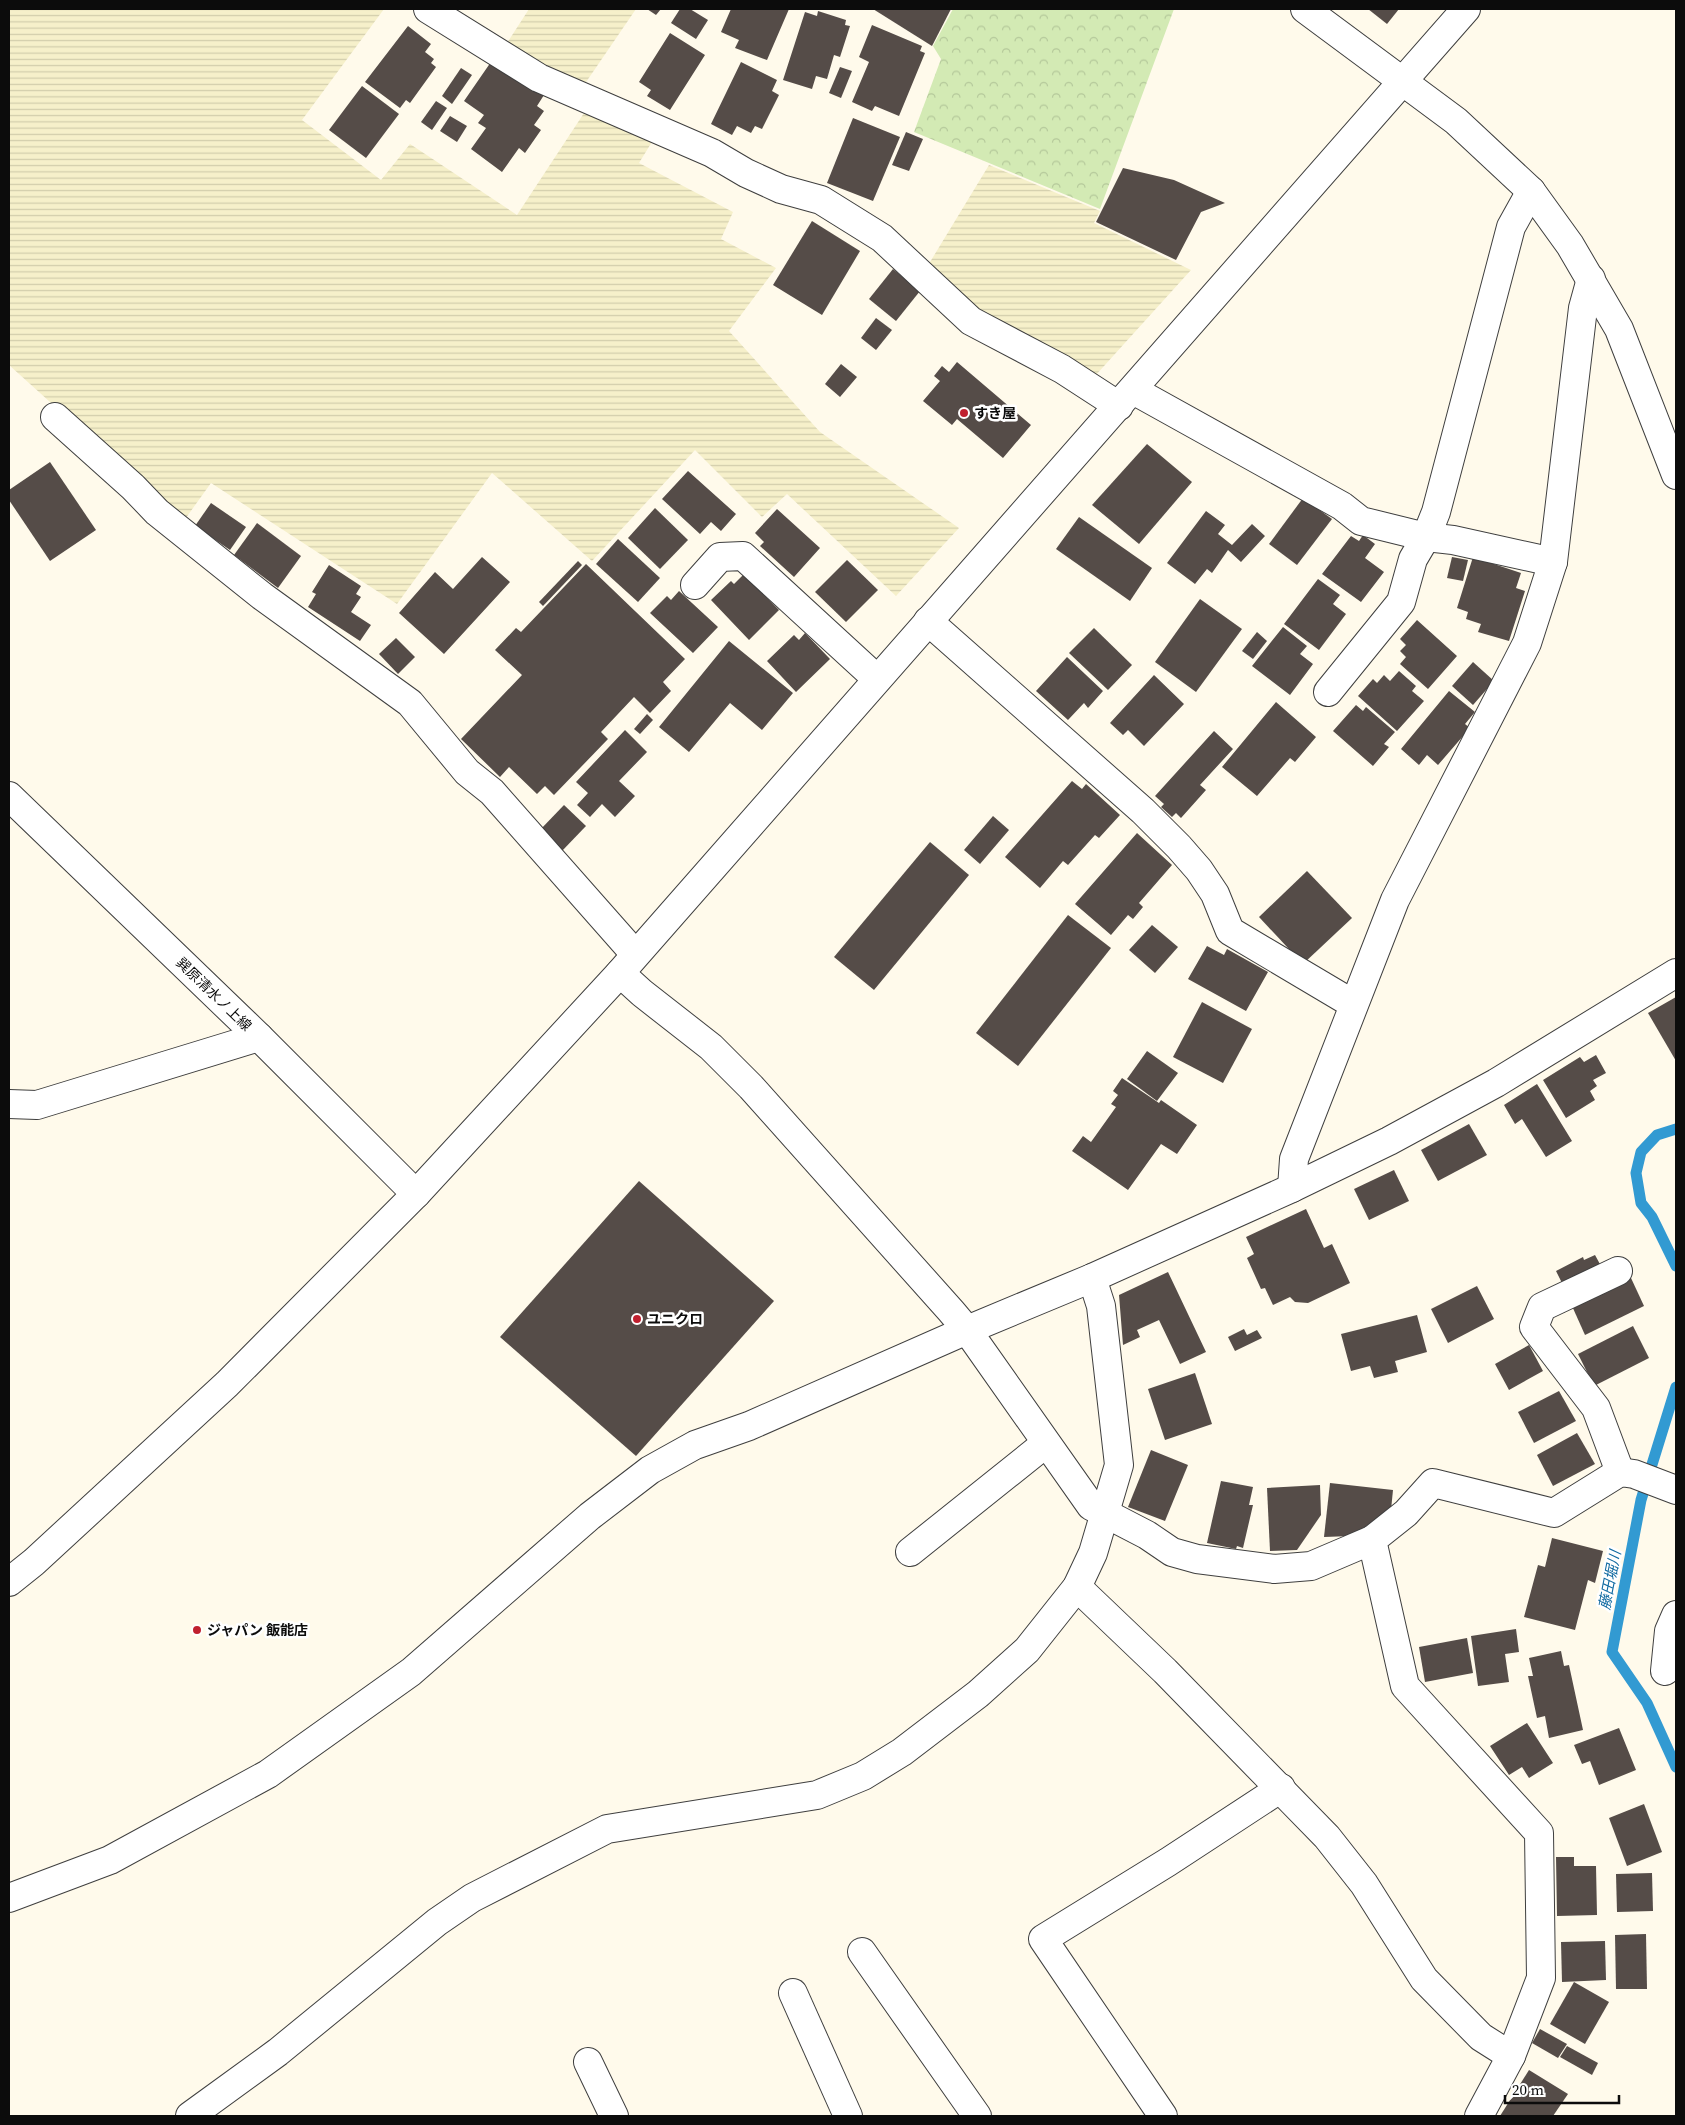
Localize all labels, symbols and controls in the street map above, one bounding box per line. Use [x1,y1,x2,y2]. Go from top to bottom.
place label: すき屋 [974,403,1016,423]
marker: すき屋 [958,407,970,419]
street label: 巽原清水ノ上線 [172,953,256,1035]
place label: ユニクロ [647,1309,703,1329]
marker: ユニクロ [631,1313,643,1325]
water label: 藤田堀川 [1593,1546,1626,1611]
place label: ジャパン 飯能店 [207,1620,308,1640]
marker: ジャパン 飯能店 [191,1624,203,1636]
scale bar [1505,2072,1619,2104]
text: 20 m [1512,2079,1544,2100]

